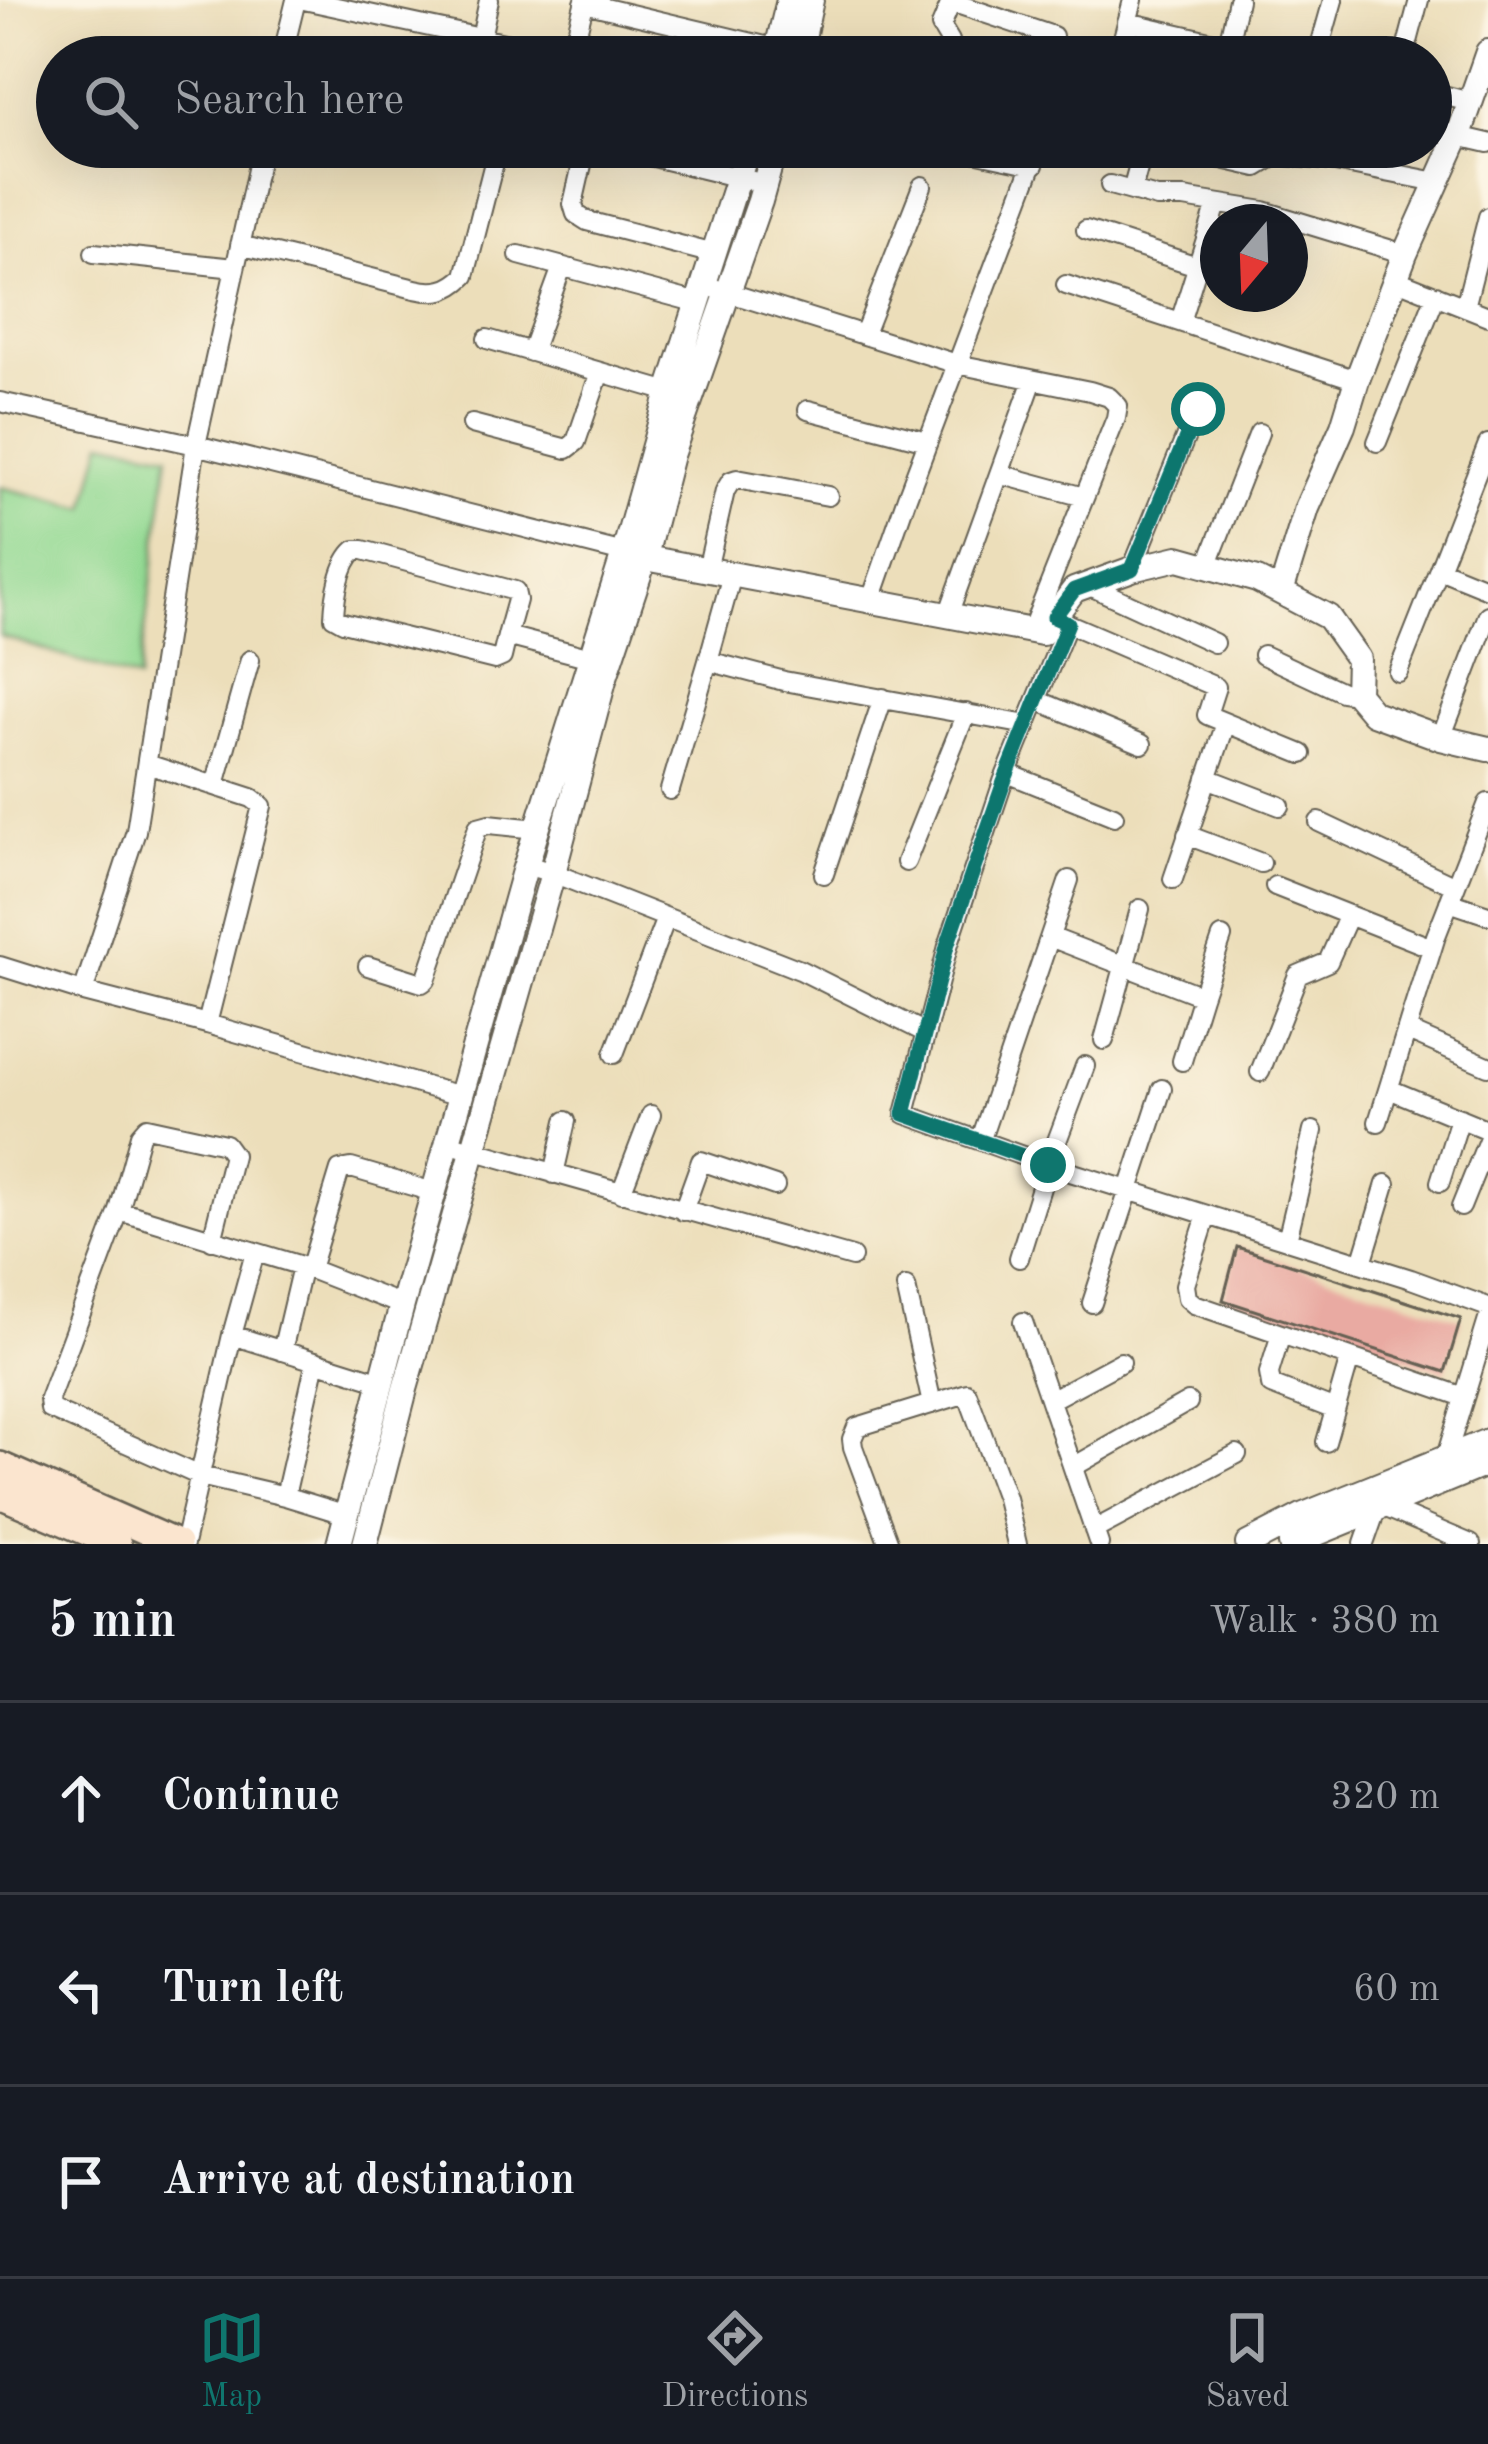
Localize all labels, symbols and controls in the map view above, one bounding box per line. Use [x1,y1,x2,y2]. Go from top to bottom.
search box [36,36,1452,168]
icon: search [78,69,144,135]
text: Search here [174,79,404,124]
north arrow [1200,204,1308,312]
route start [1171,382,1225,436]
route end [1021,1138,1075,1192]
text: 5 min [48,1597,176,1648]
text: Walk · 380 m [1209,1602,1440,1641]
icon: ahead [48,1765,114,1831]
text: Continue [162,1775,340,1820]
text: 320 m [1330,1778,1440,1817]
icon: left [48,1957,114,2023]
text: Turn left [162,1967,343,2012]
text: 60 m [1353,1970,1440,2009]
icon: arrive [48,2149,114,2215]
text: Arrive at destination [162,2159,575,2204]
tab: Map [199,2305,265,2418]
tab: Directions [662,2305,808,2418]
tab: Saved [1205,2305,1289,2418]

